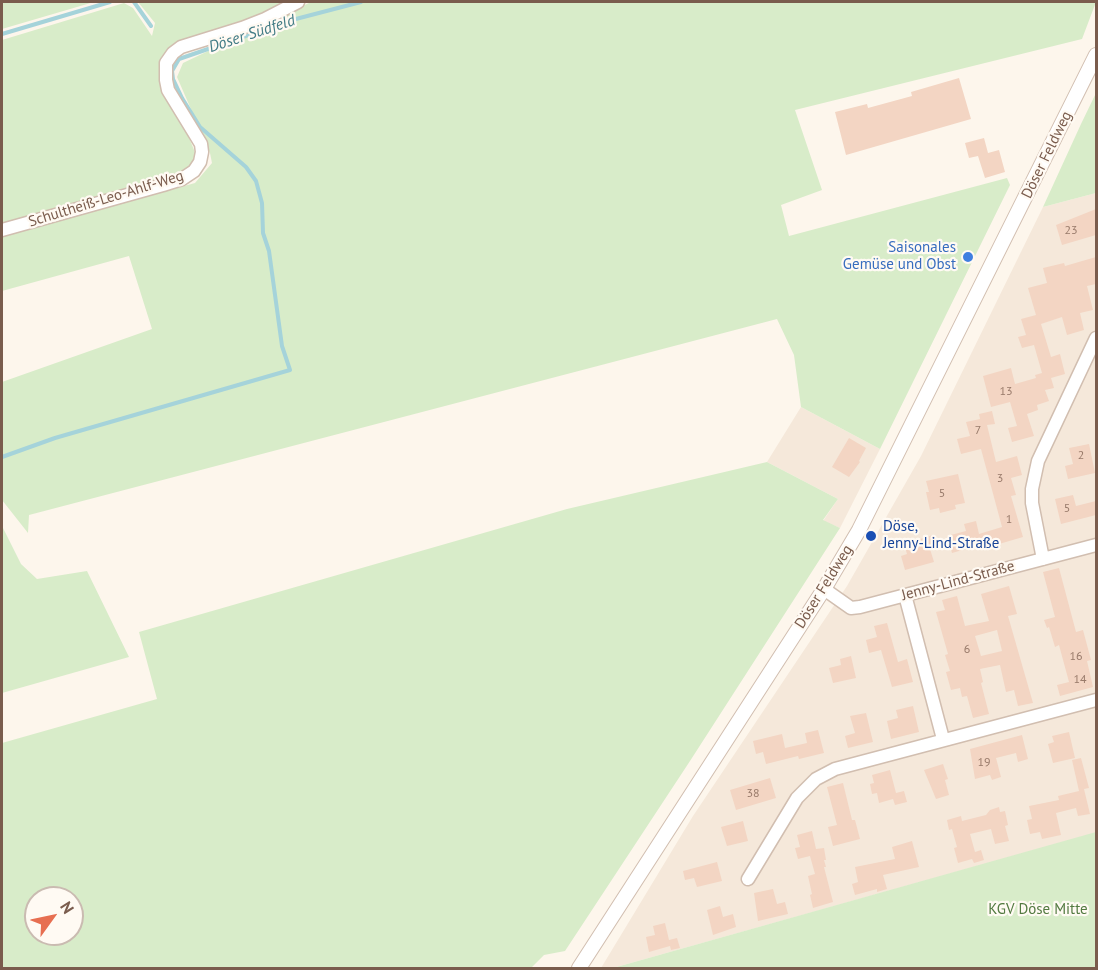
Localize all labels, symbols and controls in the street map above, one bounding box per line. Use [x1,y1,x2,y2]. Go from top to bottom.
water label: Döser Südfeld [206,11,298,57]
street label: Döser Feldweg [1018,108,1076,202]
street label: Schultheiß-Leo-Ahlf-Weg [26,167,186,231]
house number: 23 [1064,224,1078,238]
place label: Saisonales Gemüse und Obst [843,239,956,274]
marker: Saisonales Gemüse und Obst [961,250,975,264]
house number: 13 [999,385,1013,399]
house number: 7 [975,424,981,438]
house number: 2 [1078,449,1084,463]
house number: 3 [997,472,1003,486]
house number: 5 [939,487,945,501]
house number: 5 [1064,502,1070,516]
house number: 1 [1006,513,1012,527]
place label: Döse, Jenny-Lind-Straße [883,518,999,553]
marker: Döse, Jenny-Lind-Straße [864,529,878,543]
street label: Döser Feldweg [791,542,857,632]
street label: Jenny-Lind-Straße [899,557,1017,605]
house number: 6 [964,643,970,657]
house number: 16 [1069,650,1083,664]
house number: 14 [1073,673,1087,687]
house number: 19 [977,756,991,770]
house number: 38 [746,787,760,801]
north arrow [24,886,84,946]
text: N [56,897,79,917]
park label: KGV Döse Mitte [988,901,1088,919]

